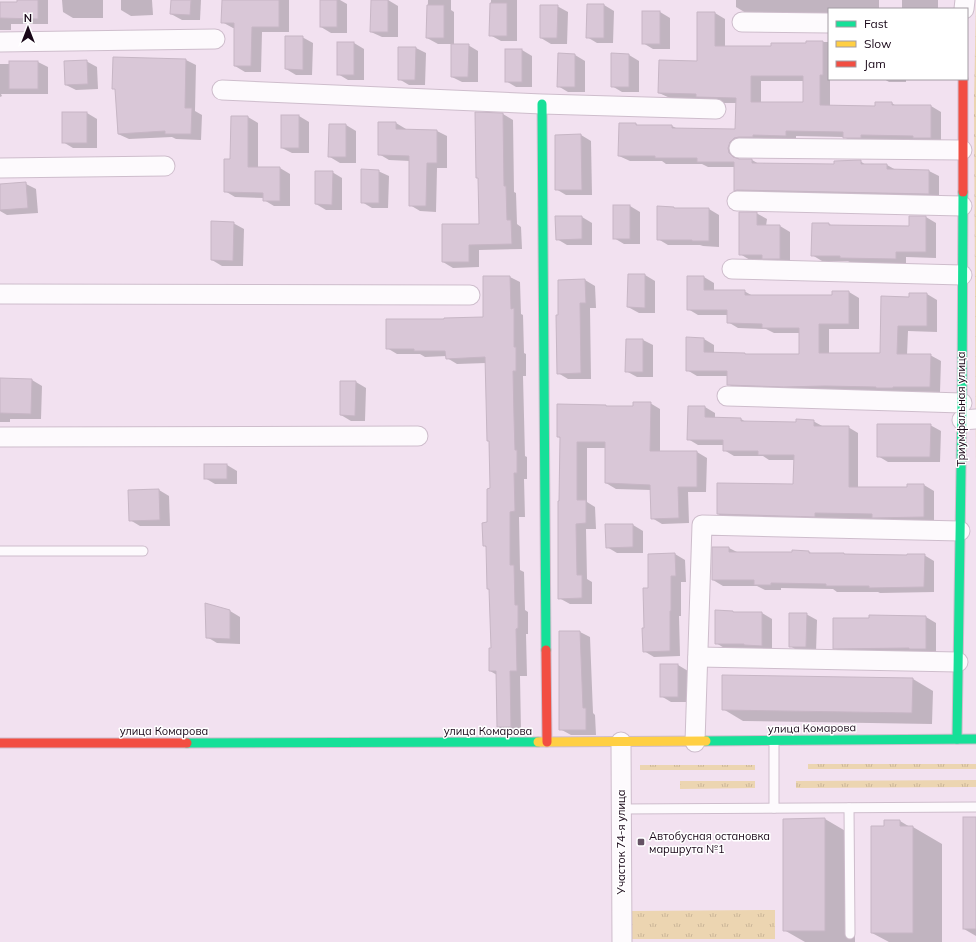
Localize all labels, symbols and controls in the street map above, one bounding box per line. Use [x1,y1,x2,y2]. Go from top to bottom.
north arrow [8,8,48,48]
legend [828,8,968,80]
text: N [24,11,32,25]
text: Fast [864,16,888,31]
text: Slow [864,36,892,51]
text: Jam [864,56,886,71]
street label: Триумфальная улица [954,352,968,466]
street label: улица Комарова [768,720,856,736]
street label: улица Комарова [120,724,208,738]
street label: улица Комарова [444,724,532,738]
street label: Участок 74-я улица [614,790,628,895]
place label: Автобусная остановка маршрута №1 [649,829,770,856]
marker: Автобусная остановка маршрута №1 [636,837,646,847]

